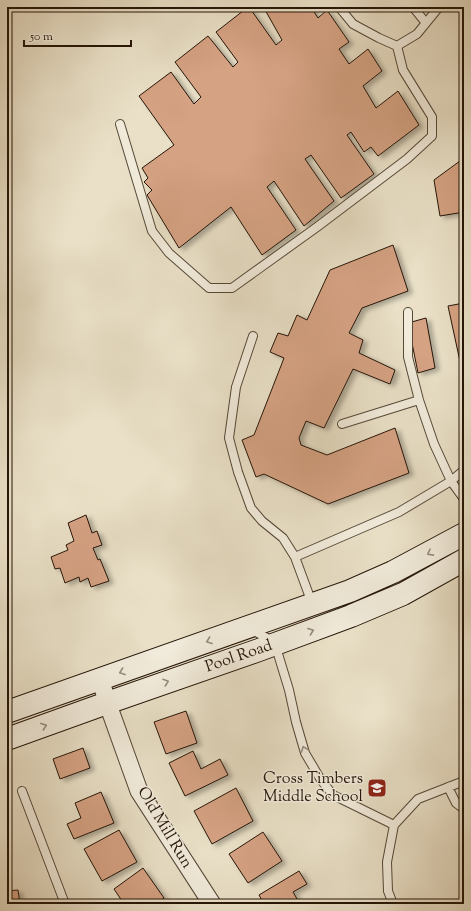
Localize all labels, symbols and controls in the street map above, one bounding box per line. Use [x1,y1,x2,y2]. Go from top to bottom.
scale bar [24,22,131,48]
text: 50 m [29,28,53,46]
one-way arrow [427,548,434,555]
one-way arrow [308,627,315,635]
street label: Pool Road [202,635,276,679]
one-way arrow [206,636,213,644]
one-way arrow [118,667,125,675]
one-way arrow [162,679,169,687]
one-way arrow [40,722,47,731]
one-way arrow [301,746,309,753]
place label: Cross Timbers Middle School [263,768,364,809]
school or university icon: Cross Timbers Middle School [366,777,388,799]
street label: Old Mill Run [131,783,198,874]

